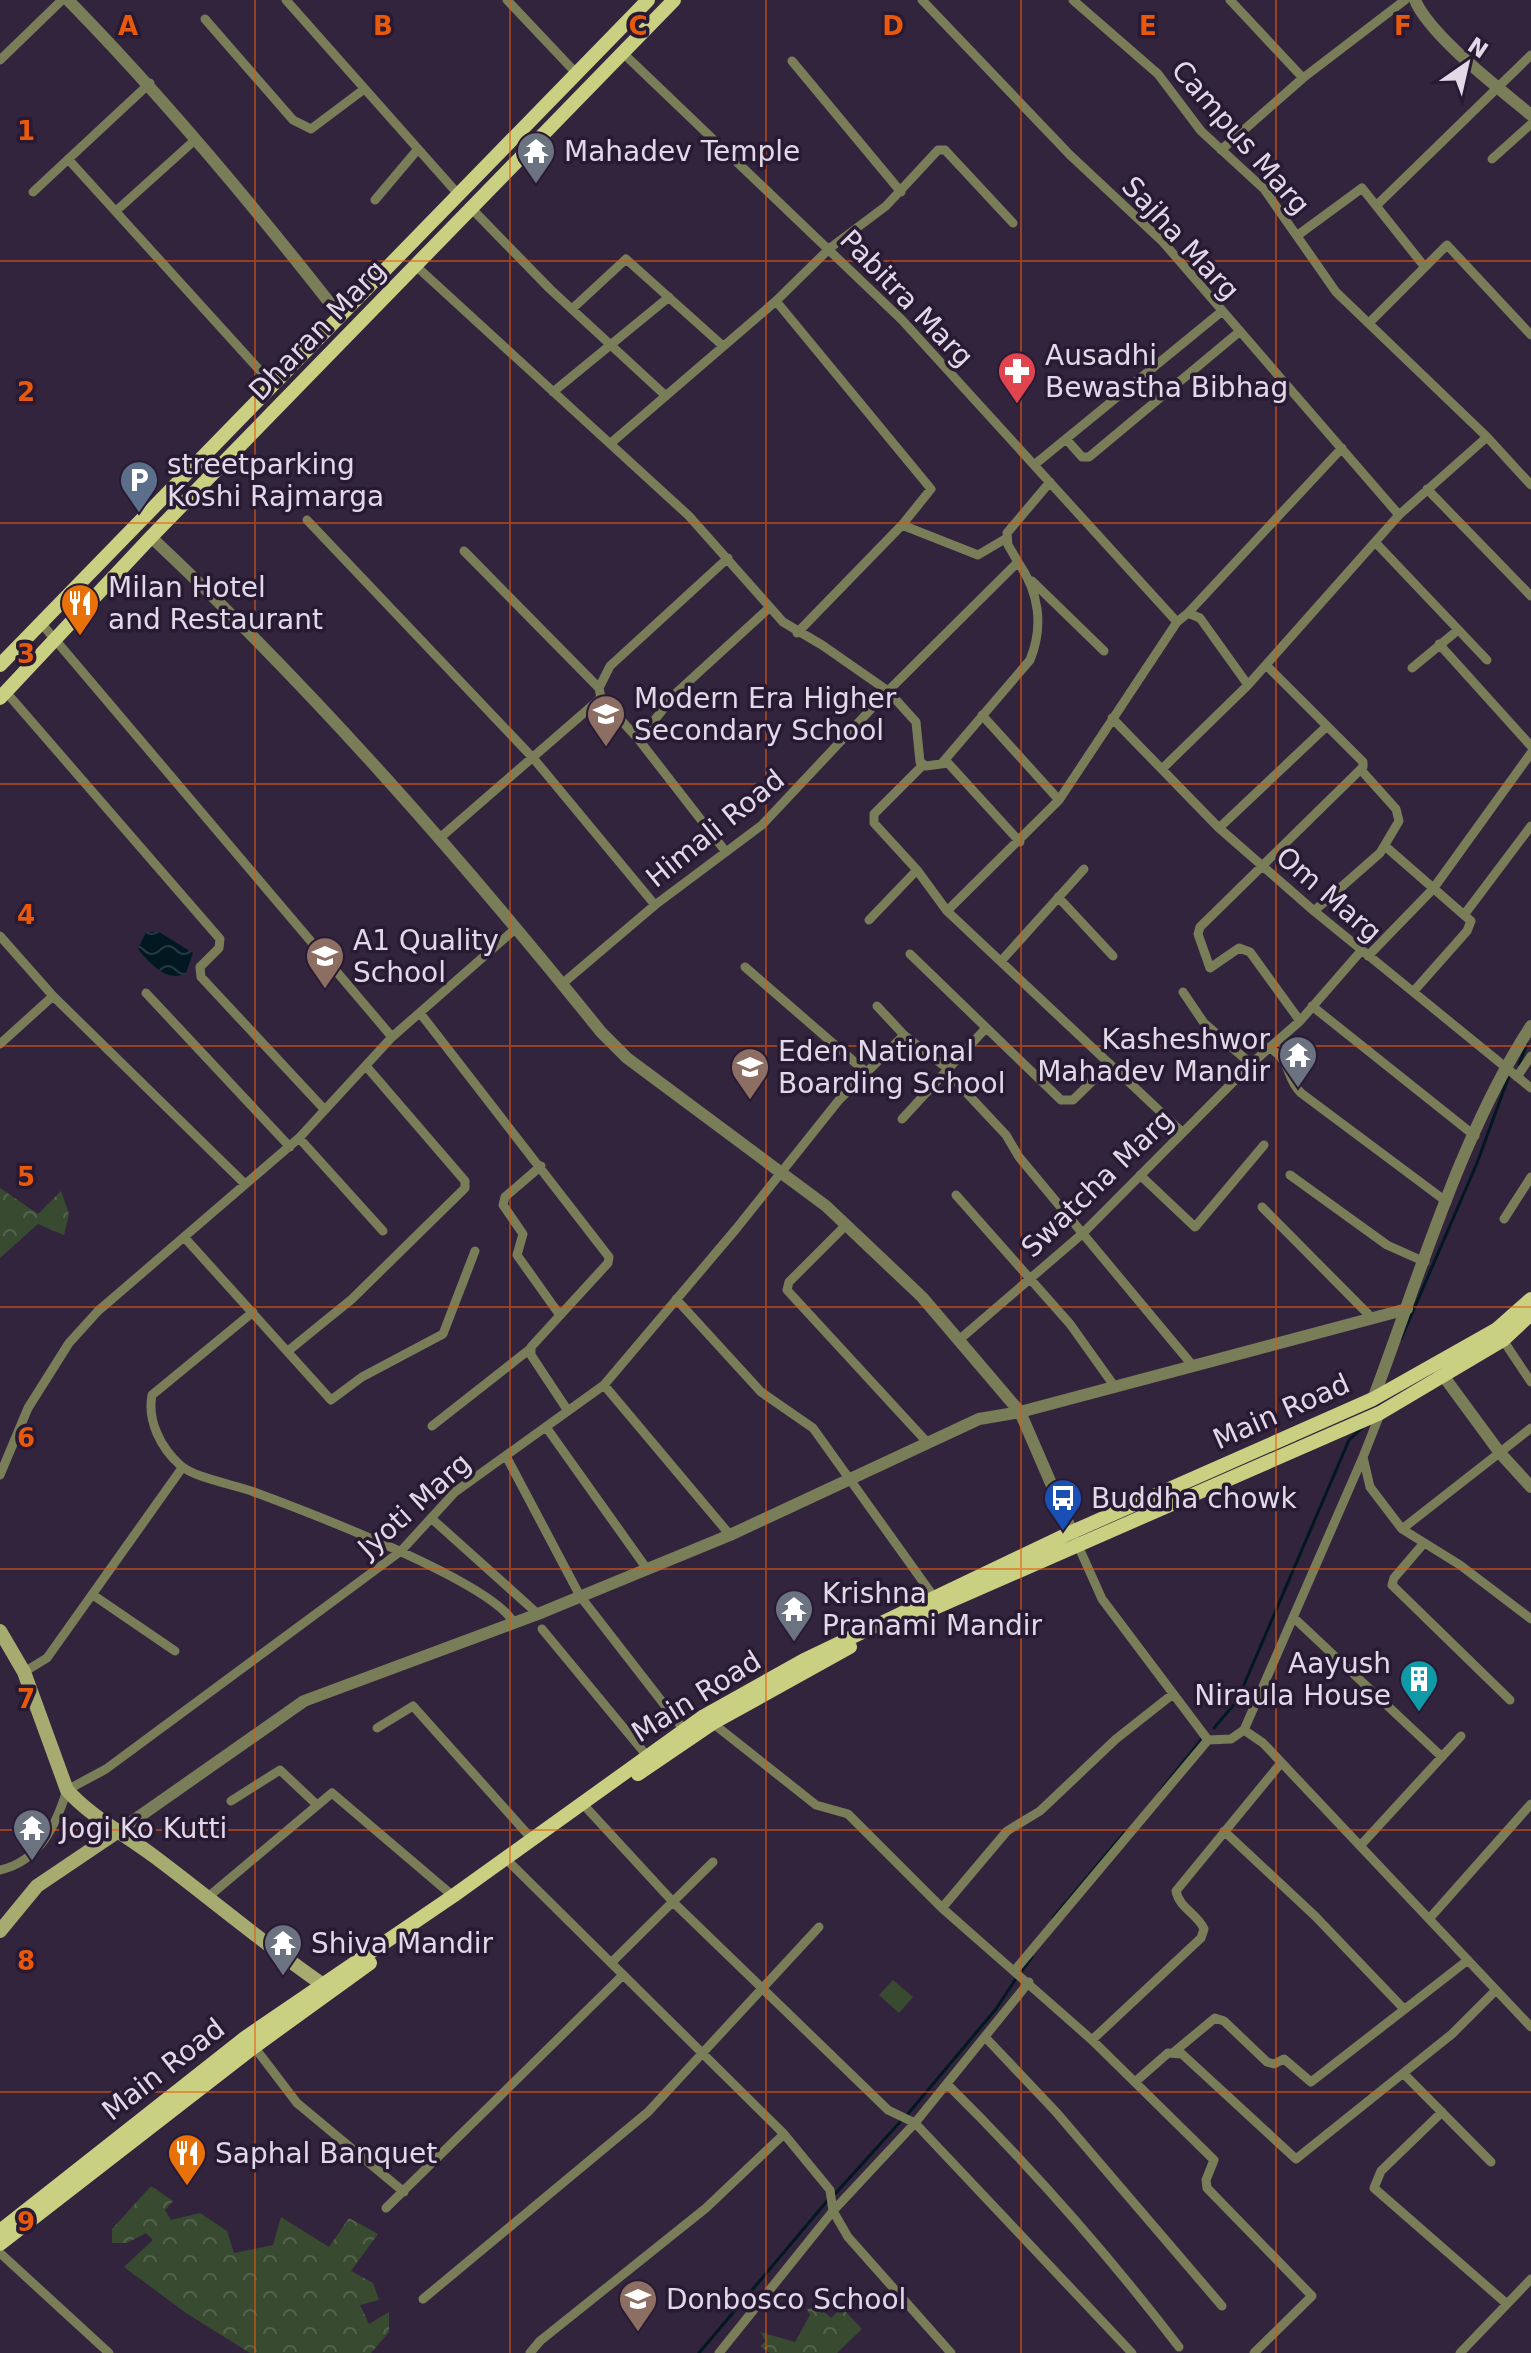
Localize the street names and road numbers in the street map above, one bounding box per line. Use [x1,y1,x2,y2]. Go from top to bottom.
street label: Campus Marg [1165,54,1316,221]
street label: Sajha Marg [1115,170,1246,307]
street label: Pabitra Marg [833,223,980,373]
street label: Dharan Marg [242,253,392,407]
street label: Himali Road [640,763,791,894]
street label: Om Marg [1269,840,1388,949]
street label: Swatcha Marg [1015,1103,1180,1264]
street label: Main Road [1208,1367,1355,1456]
street label: Jyoti Marg [350,1446,477,1566]
street label: Main Road [626,1644,767,1749]
street label: Main Road [96,2011,231,2127]

